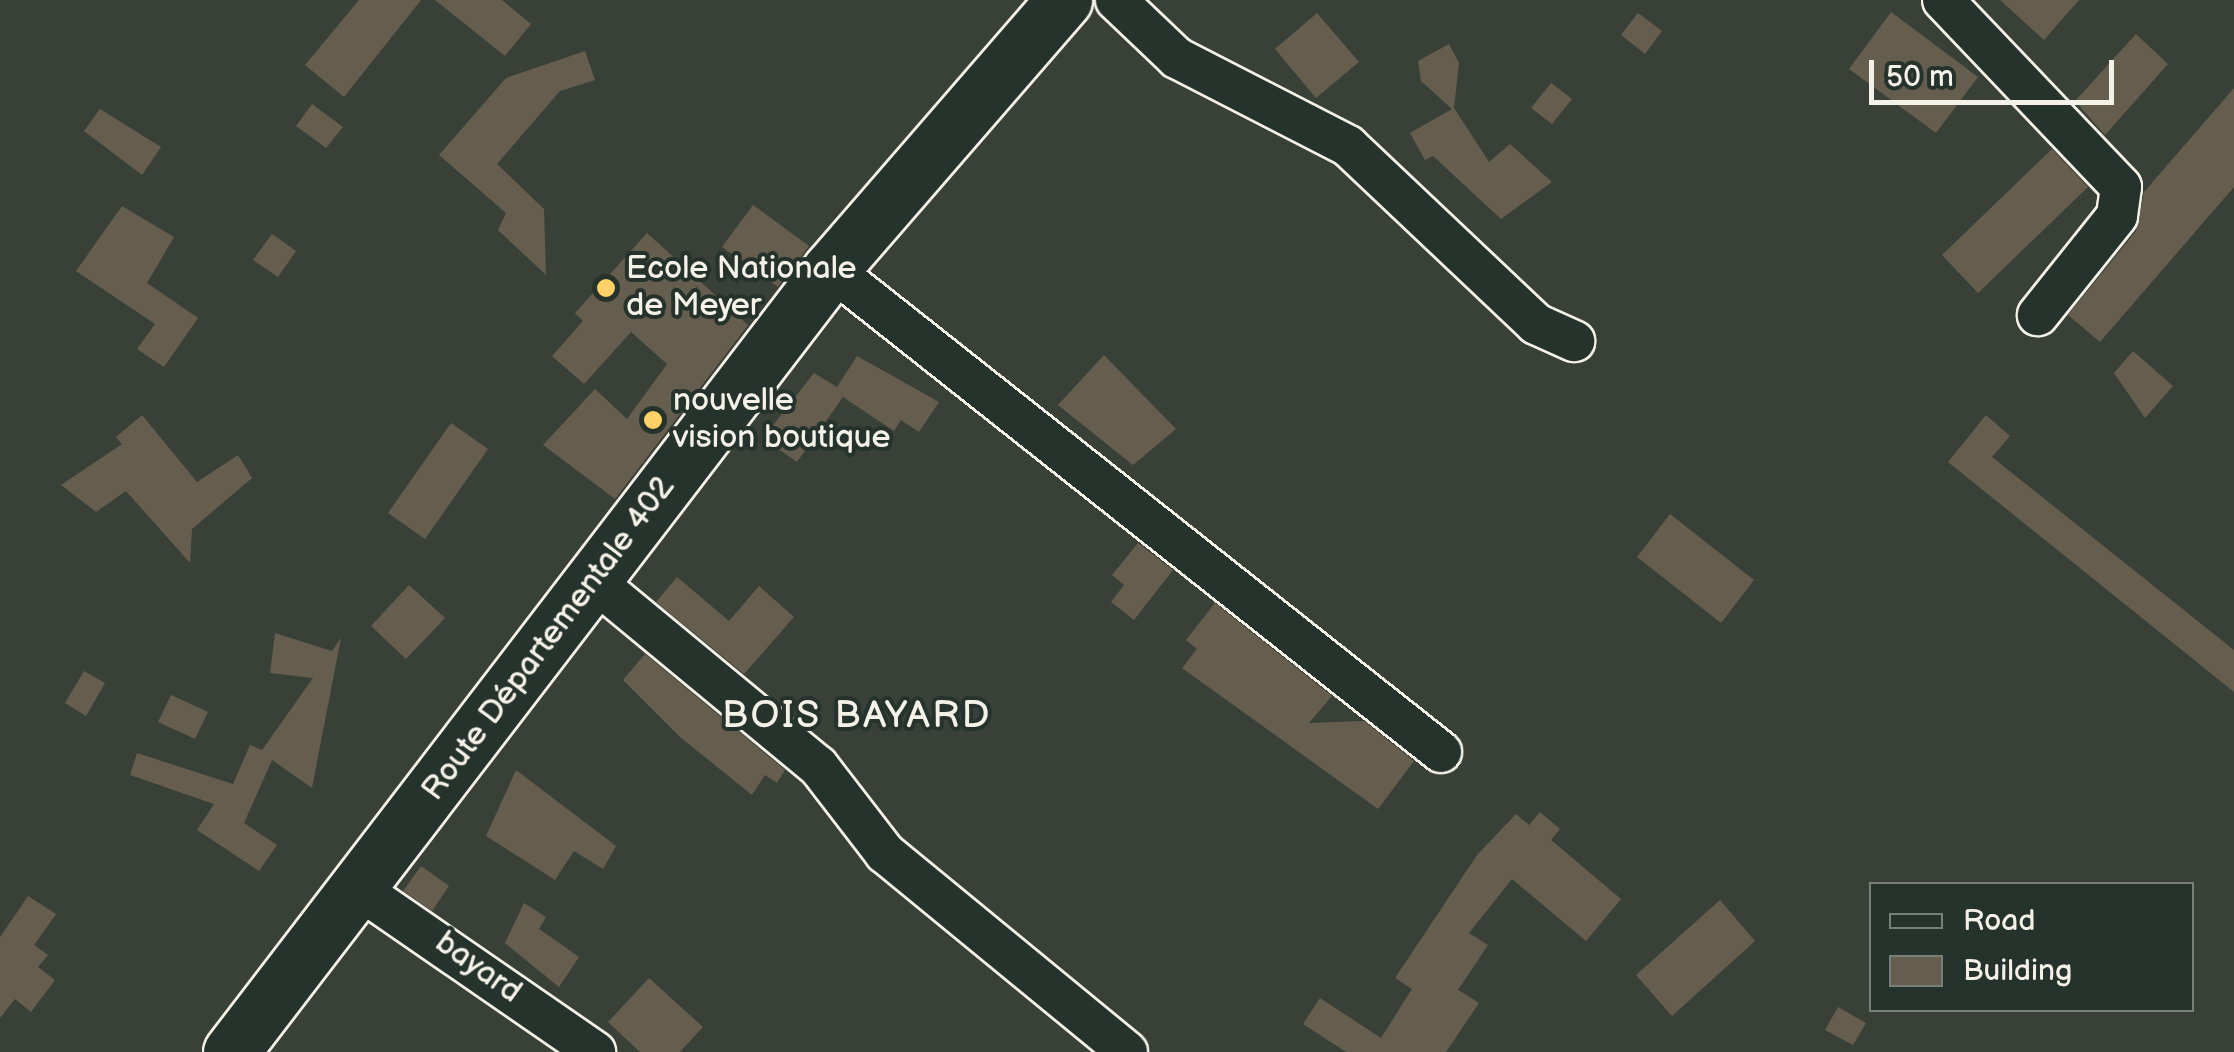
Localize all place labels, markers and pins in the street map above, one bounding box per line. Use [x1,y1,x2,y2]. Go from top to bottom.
place label: Ecole Nationale de Meyer [626,251,857,326]
marker: Ecole Nationale de Meyer [595,277,617,299]
place label: nouvelle vision boutique [673,383,891,458]
marker: nouvelle vision boutique [642,409,664,431]

